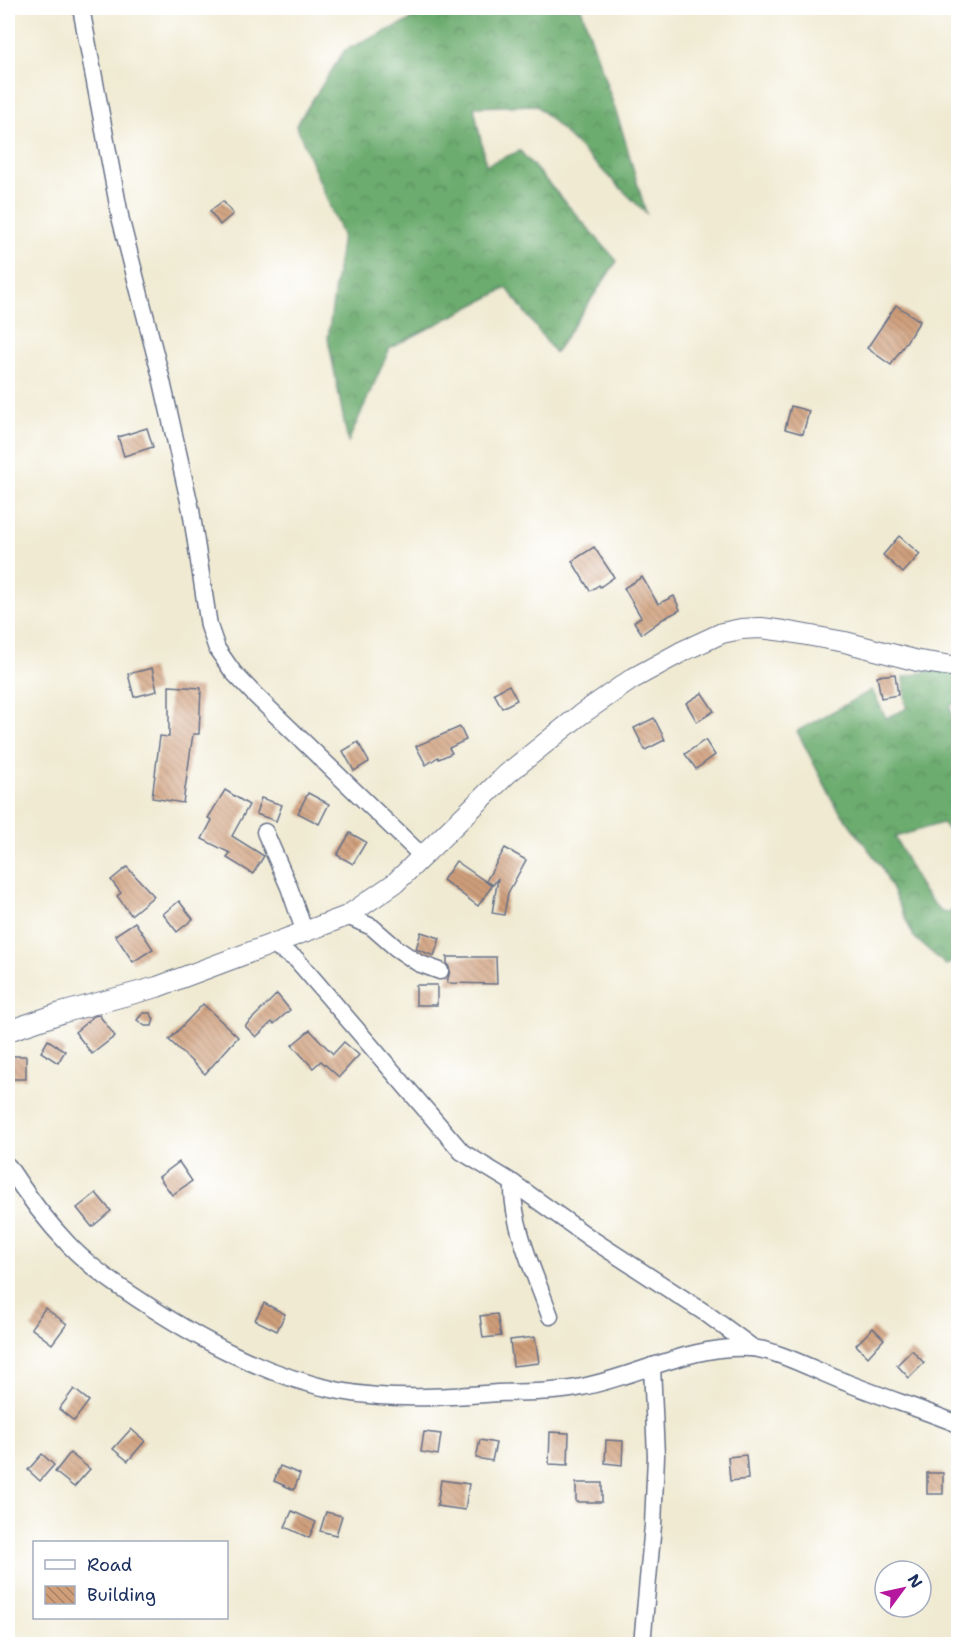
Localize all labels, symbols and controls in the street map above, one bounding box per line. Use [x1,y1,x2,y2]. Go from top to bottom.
legend [33,1541,228,1619]
text: Road [87,1553,132,1577]
north arrow [873,1559,933,1619]
text: N [903,1570,927,1592]
text: Building [87,1583,156,1607]

